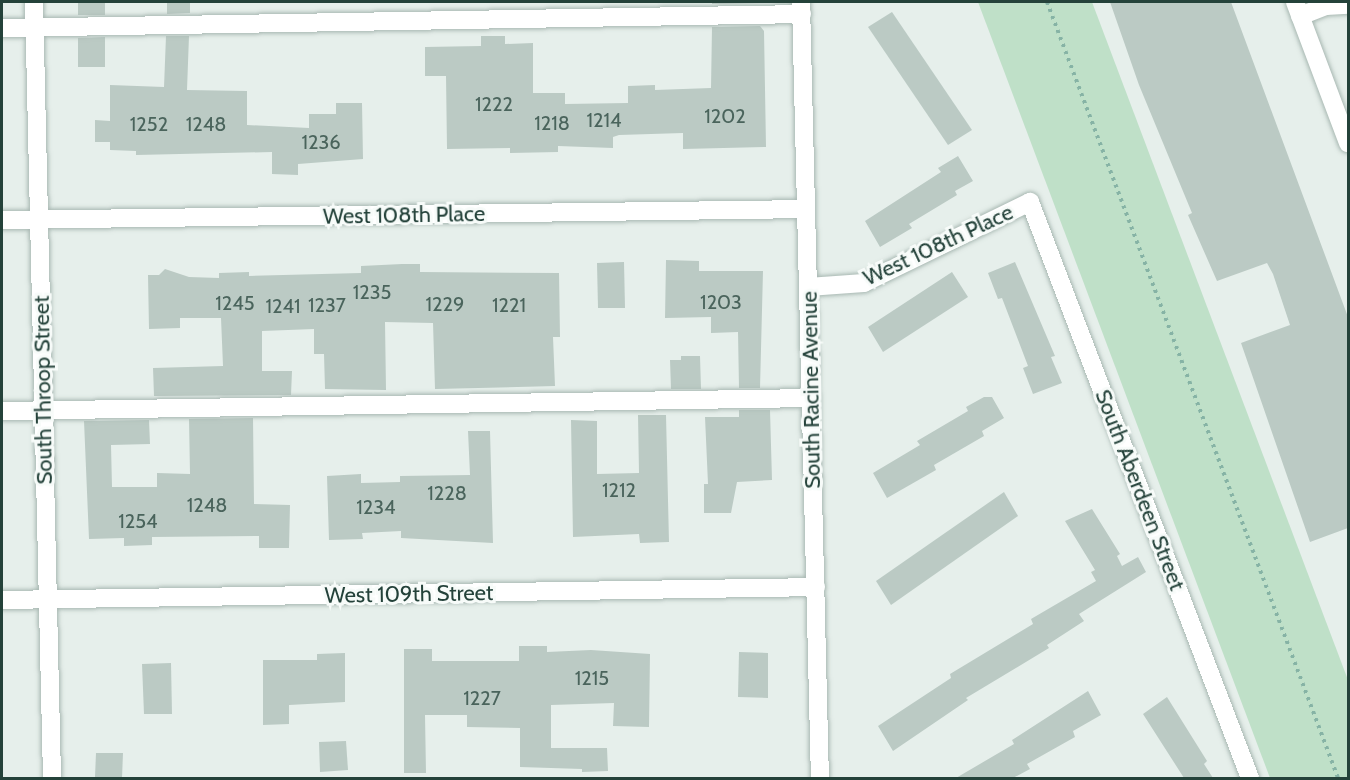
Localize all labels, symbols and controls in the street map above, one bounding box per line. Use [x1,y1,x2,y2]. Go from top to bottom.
house number: 1222 [475,92,513,116]
house number: 1202 [704,104,746,128]
house number: 1214 [586,108,622,132]
house number: 1218 [534,111,570,135]
house number: 1252 [130,112,168,136]
house number: 1248 [186,112,226,136]
house number: 1236 [301,130,341,154]
street label: West 108th Place [859,199,1017,291]
street label: West 108th Place [323,200,485,230]
house number: 1235 [353,280,391,304]
house number: 1203 [700,290,742,314]
house number: 1245 [215,291,255,315]
street label: South Racine Avenue [796,291,826,489]
house number: 1229 [426,292,464,316]
house number: 1237 [308,293,346,317]
house number: 1221 [492,293,526,317]
house number: 1241 [265,294,301,318]
street label: South Throop Street [28,295,58,485]
street label: South Aberdeen Street [1090,386,1190,594]
house number: 1212 [602,478,636,502]
house number: 1228 [427,481,467,505]
house number: 1248 [187,493,227,517]
house number: 1234 [356,495,396,519]
house number: 1254 [118,509,158,533]
street label: West 109th Street [325,579,493,609]
house number: 1215 [575,666,609,690]
house number: 1227 [463,686,501,710]

